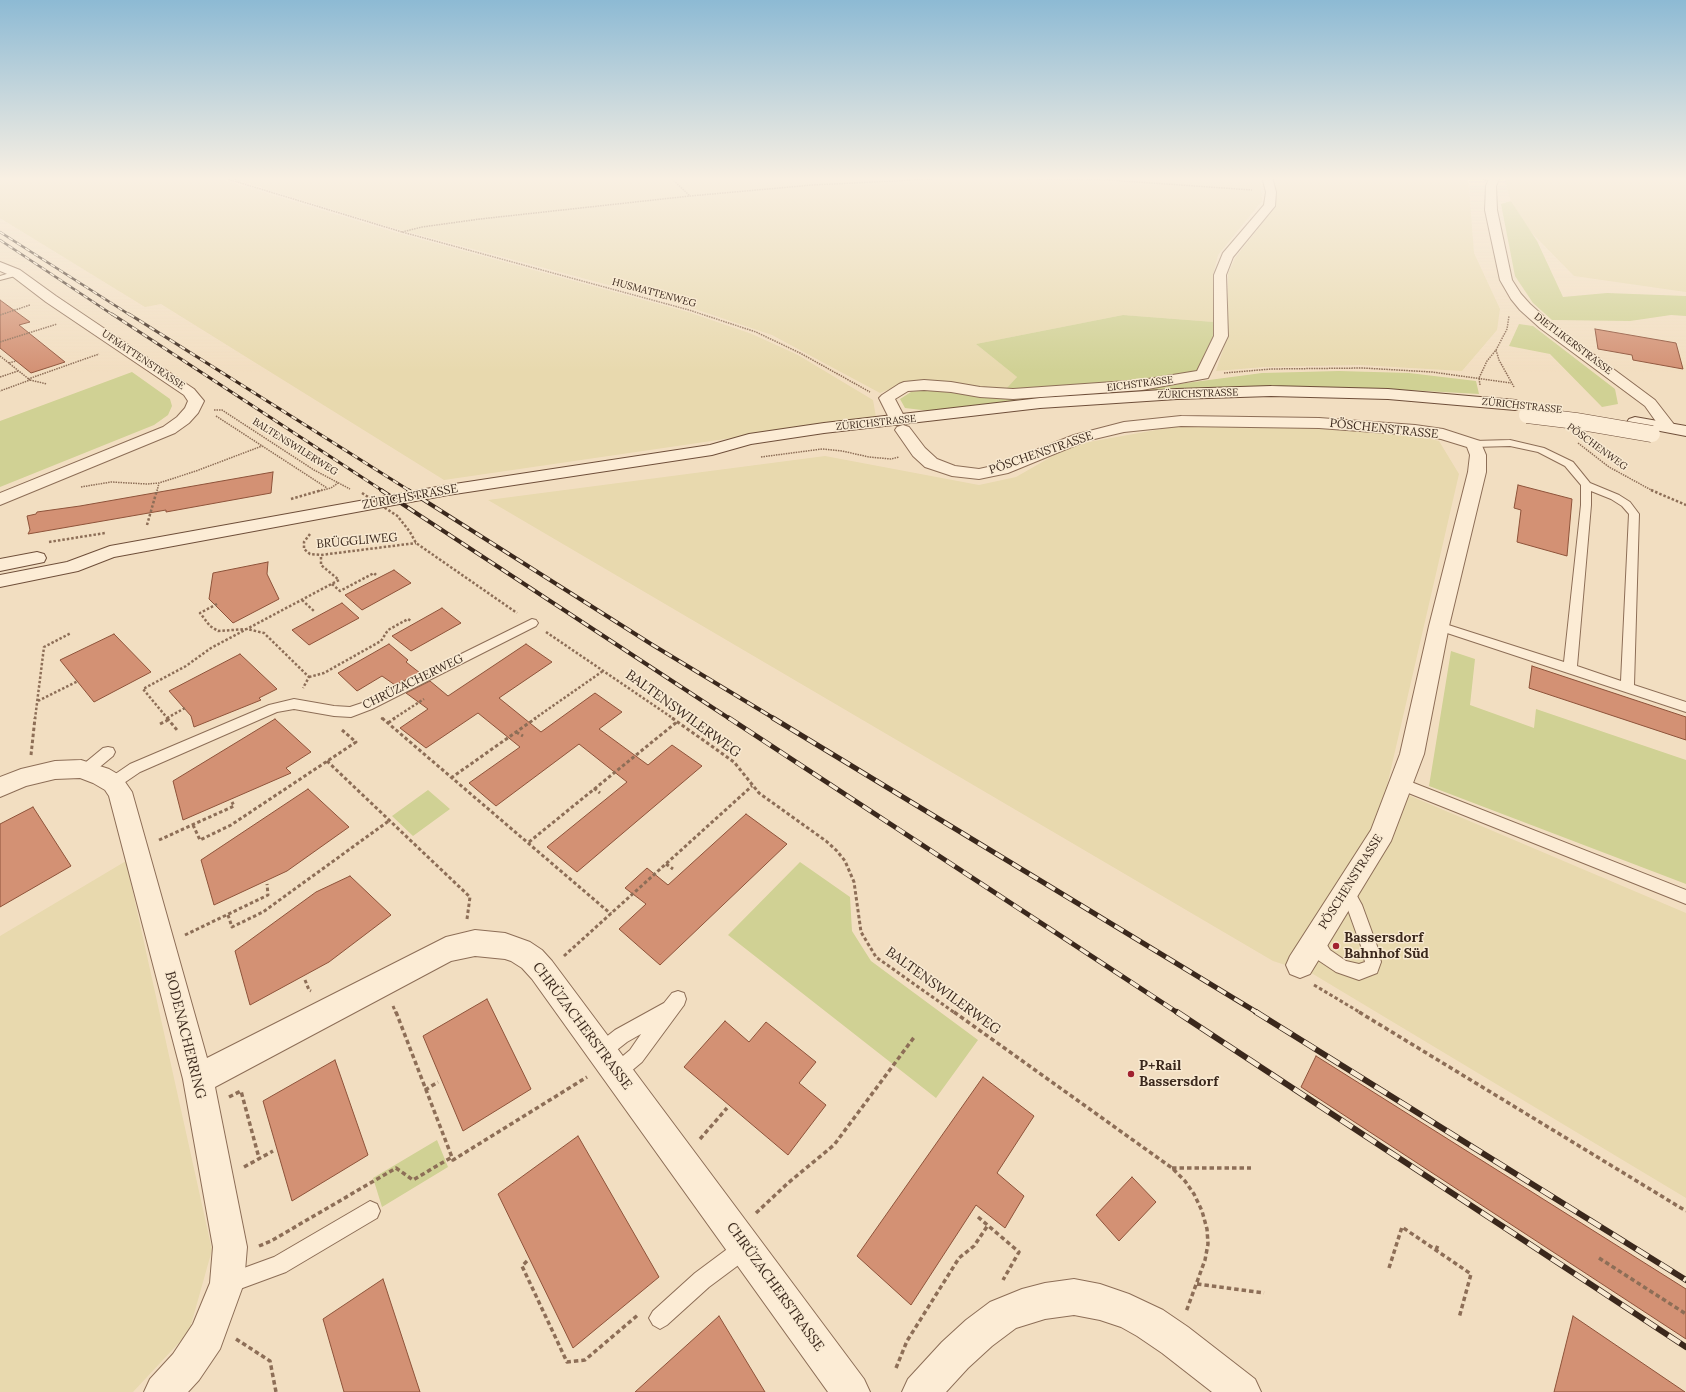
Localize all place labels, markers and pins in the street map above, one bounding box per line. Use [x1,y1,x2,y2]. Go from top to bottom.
place label: Bassersdorf Bahnhof Süd [1344,930,1429,962]
marker: Bassersdorf Bahnhof Süd [1331,941,1341,951]
place label: P+Rail Bassersdorf [1139,1058,1218,1090]
marker: P+Rail Bassersdorf [1126,1069,1136,1079]

